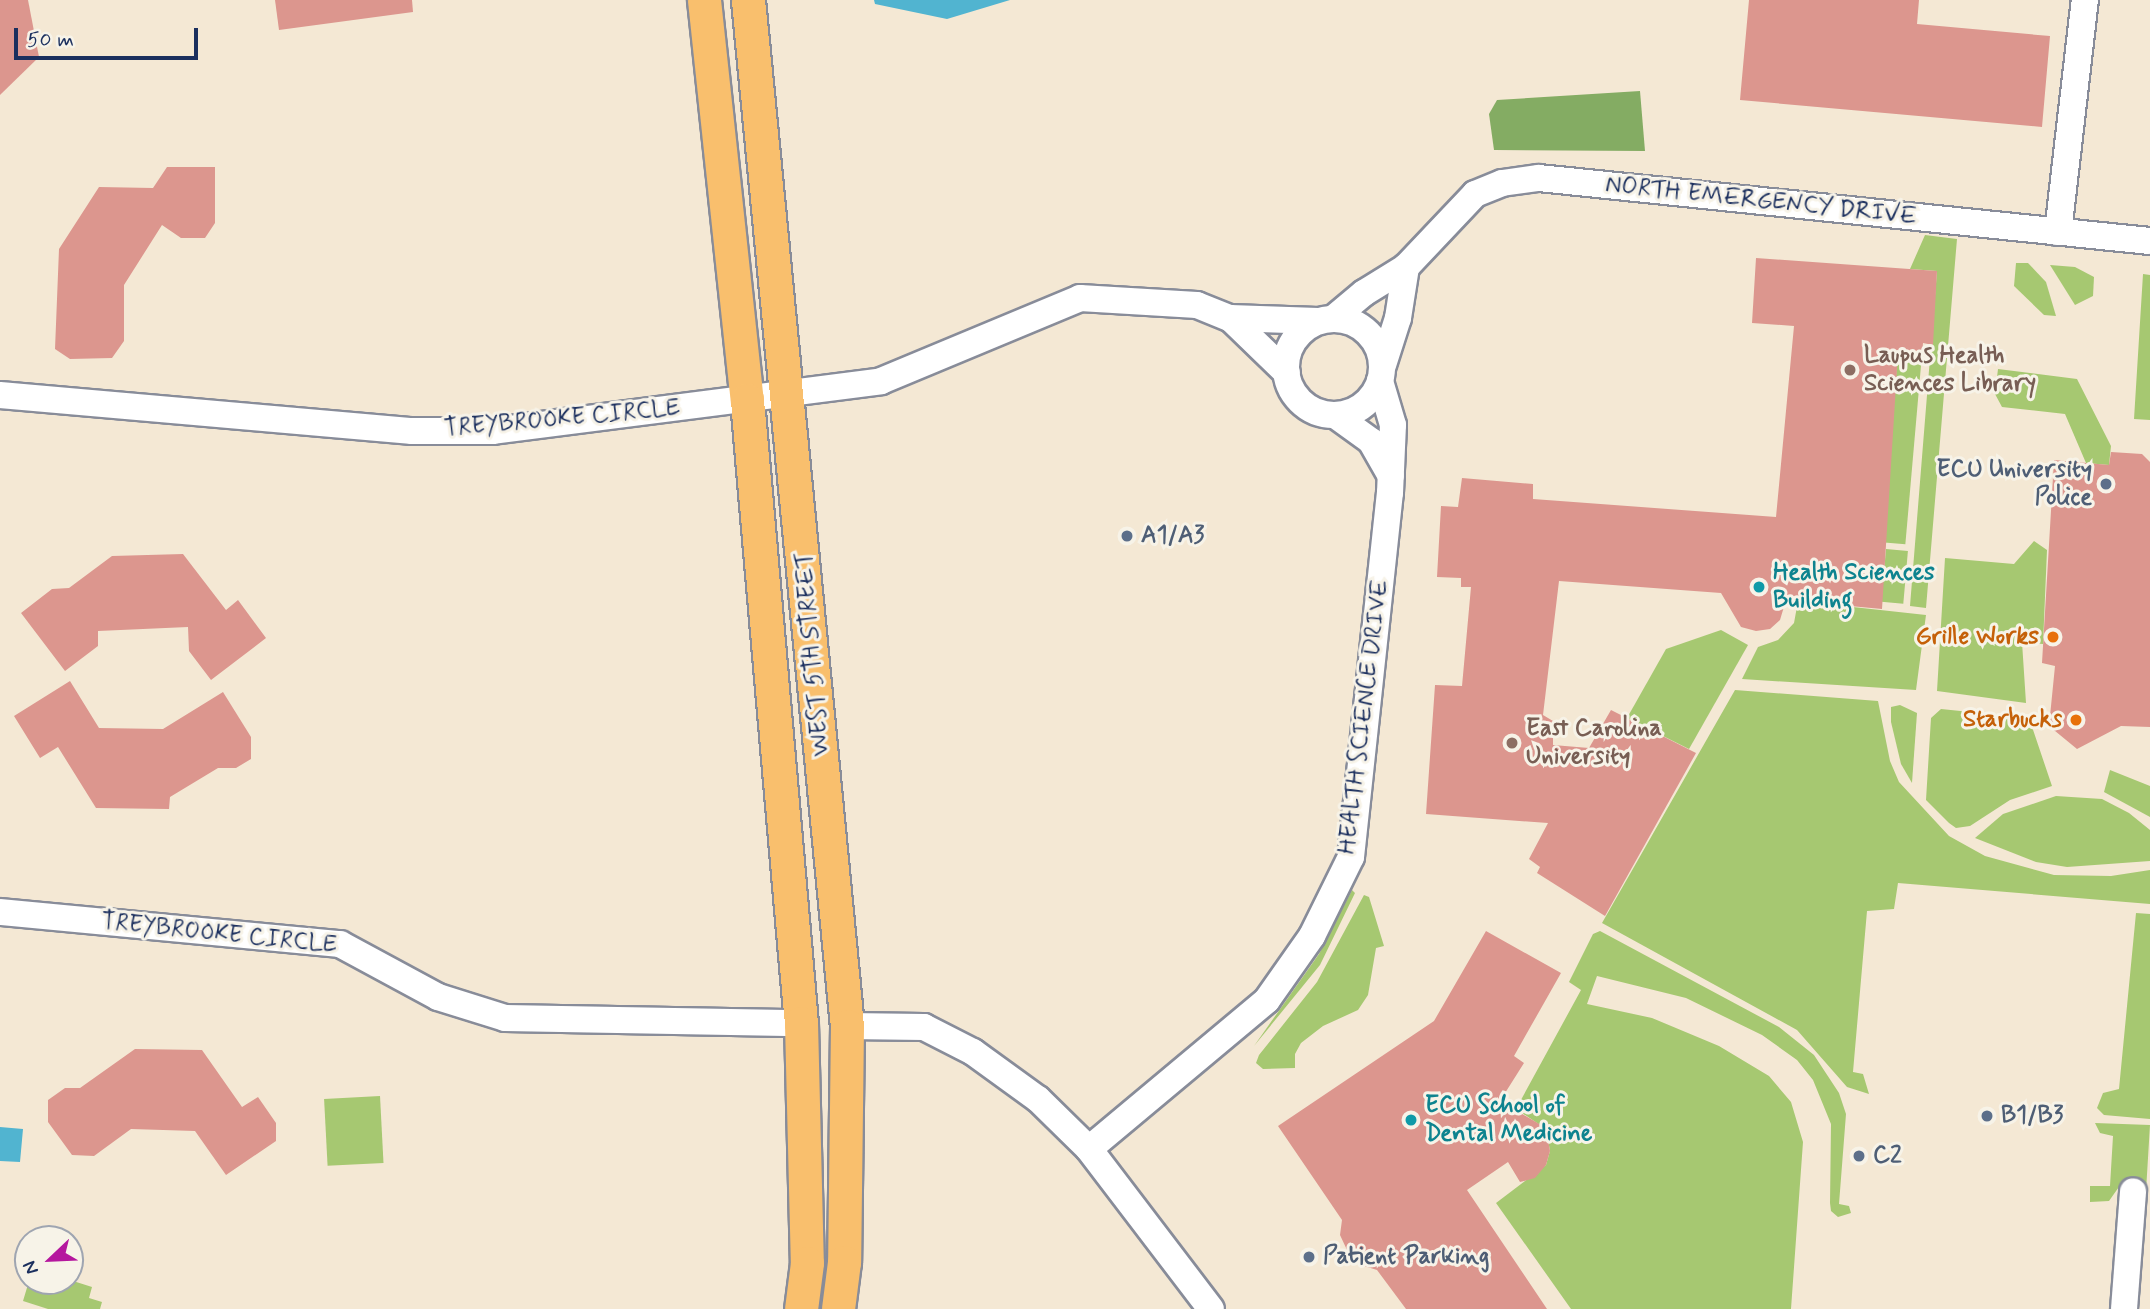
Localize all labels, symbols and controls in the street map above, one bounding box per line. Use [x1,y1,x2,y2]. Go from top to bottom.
scale bar [18,14,201,58]
text: 50 m [27,26,74,54]
street label: NORTH EMERGENCY DRIVE [1608,171,1914,231]
place label: Laupus Health Sciences Library [1864,342,2040,398]
marker: Laupus Health Sciences Library [1842,362,1858,378]
street label: TREYBROOKE CIRCLE [442,394,682,444]
place label: ECU University Police [1935,456,2092,512]
marker: ECU University Police [2098,476,2114,492]
place label: A1/A3 [1141,522,1204,550]
marker: A1/A3 [1119,528,1135,544]
street label: WEST 5TH STREET [790,549,836,759]
place label: Health Sciences Building [1773,559,1935,615]
street label: HEALTH SCIENCE DRIVE [1333,576,1395,858]
marker: Health Sciences Building [1751,579,1767,595]
place label: Grille Works [1915,623,2039,651]
marker: Grille Works [2045,629,2061,645]
place label: Starbucks [1963,706,2062,734]
marker: Starbucks [2068,712,2084,728]
place label: East Carolina University [1526,715,1662,771]
marker: East Carolina University [1504,735,1520,751]
street label: TREYBROOKE CIRCLE [99,907,339,961]
place label: ECU School of Dental Medicine [1425,1092,1590,1148]
place label: B1/B3 [2001,1102,2063,1130]
marker: B1/B3 [1979,1108,1995,1124]
marker: ECU School of Dental Medicine [1403,1112,1419,1128]
place label: C2 [1873,1142,1902,1170]
marker: C2 [1851,1148,1867,1164]
north arrow [14,1225,84,1295]
place label: Patient Parking [1323,1243,1479,1271]
marker: Patient Parking [1301,1249,1317,1265]
text: N [17,1257,45,1278]

